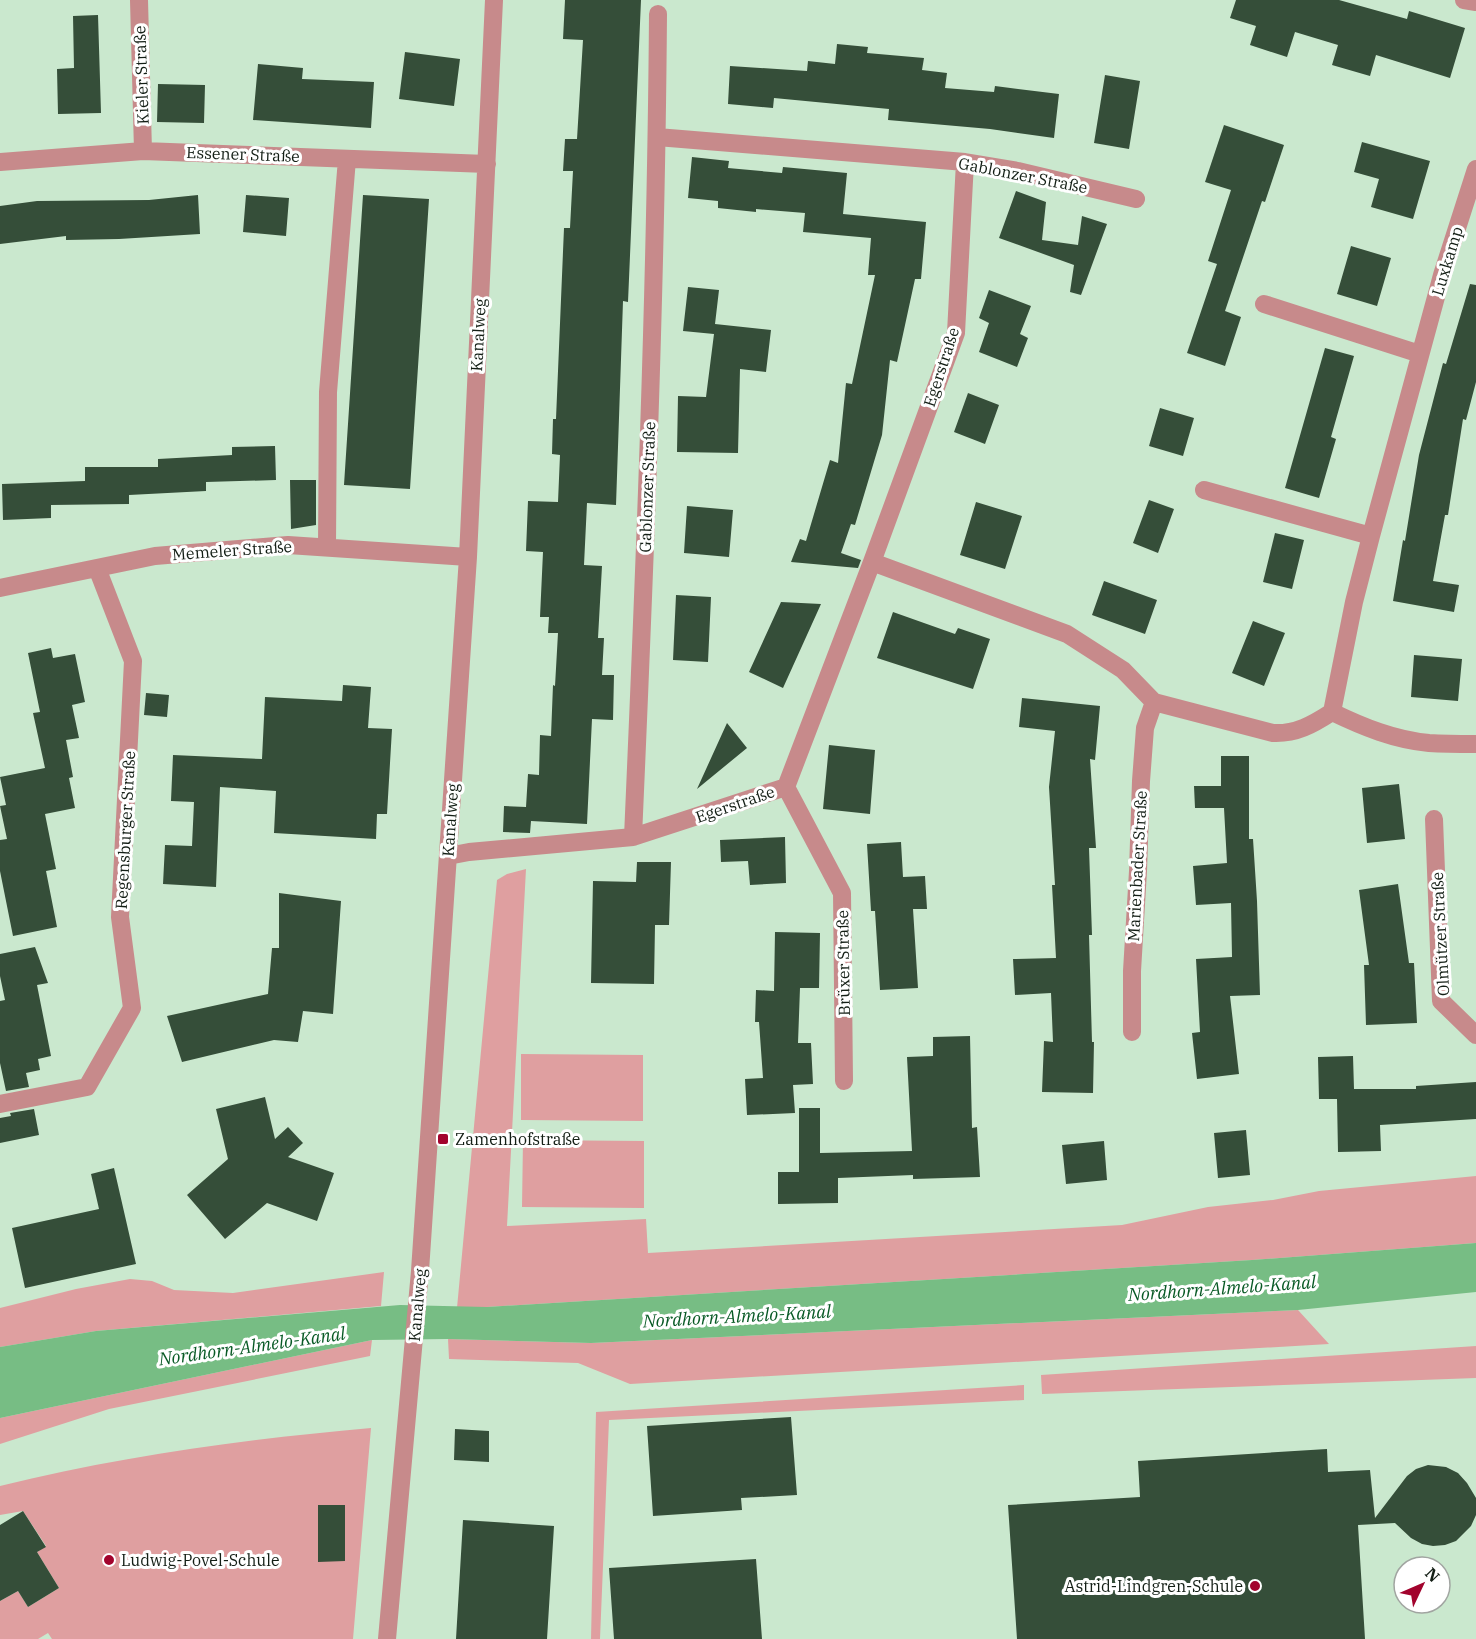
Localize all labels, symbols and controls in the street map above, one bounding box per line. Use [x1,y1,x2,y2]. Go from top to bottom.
street label: Kieler Straße [129,25,153,125]
street label: Essener Straße [186,142,300,166]
street label: Gablonzer Straße [957,153,1089,197]
street label: Luxkamp [1427,224,1467,298]
street label: Kanalweg [466,298,490,372]
street label: Egerstraße [919,325,963,409]
street label: Gablonzer Straße [635,421,659,553]
street label: Memeler Straße [171,536,293,564]
street label: Regensburger Straße [111,750,139,910]
street label: Egerstraße [693,781,777,827]
street label: Kanalweg [437,783,463,857]
street label: Marienbader Straße [1123,790,1151,942]
street label: Olmützer Straße [1427,871,1453,997]
street label: Brüxer Straße [832,910,854,1016]
place label: Zamenhofstraße [455,1129,580,1149]
marker: Zamenhofstraße [436,1132,450,1146]
street label: Kanalweg [404,1267,430,1342]
water label: Nordhorn-Almelo-Kanal [1126,1270,1318,1306]
water label: Nordhorn-Almelo-Kanal [641,1300,833,1332]
water label: Nordhorn-Almelo-Kanal [156,1321,348,1371]
place label: Ludwig-Povel-Schule [121,1550,280,1570]
marker: Ludwig-Povel-Schule [102,1553,116,1567]
north arrow [1392,1555,1452,1615]
text: N [1421,1563,1444,1586]
place label: Astrid-Lindgren-Schule [1065,1576,1243,1596]
marker: Astrid-Lindgren-Schule [1248,1579,1262,1593]

